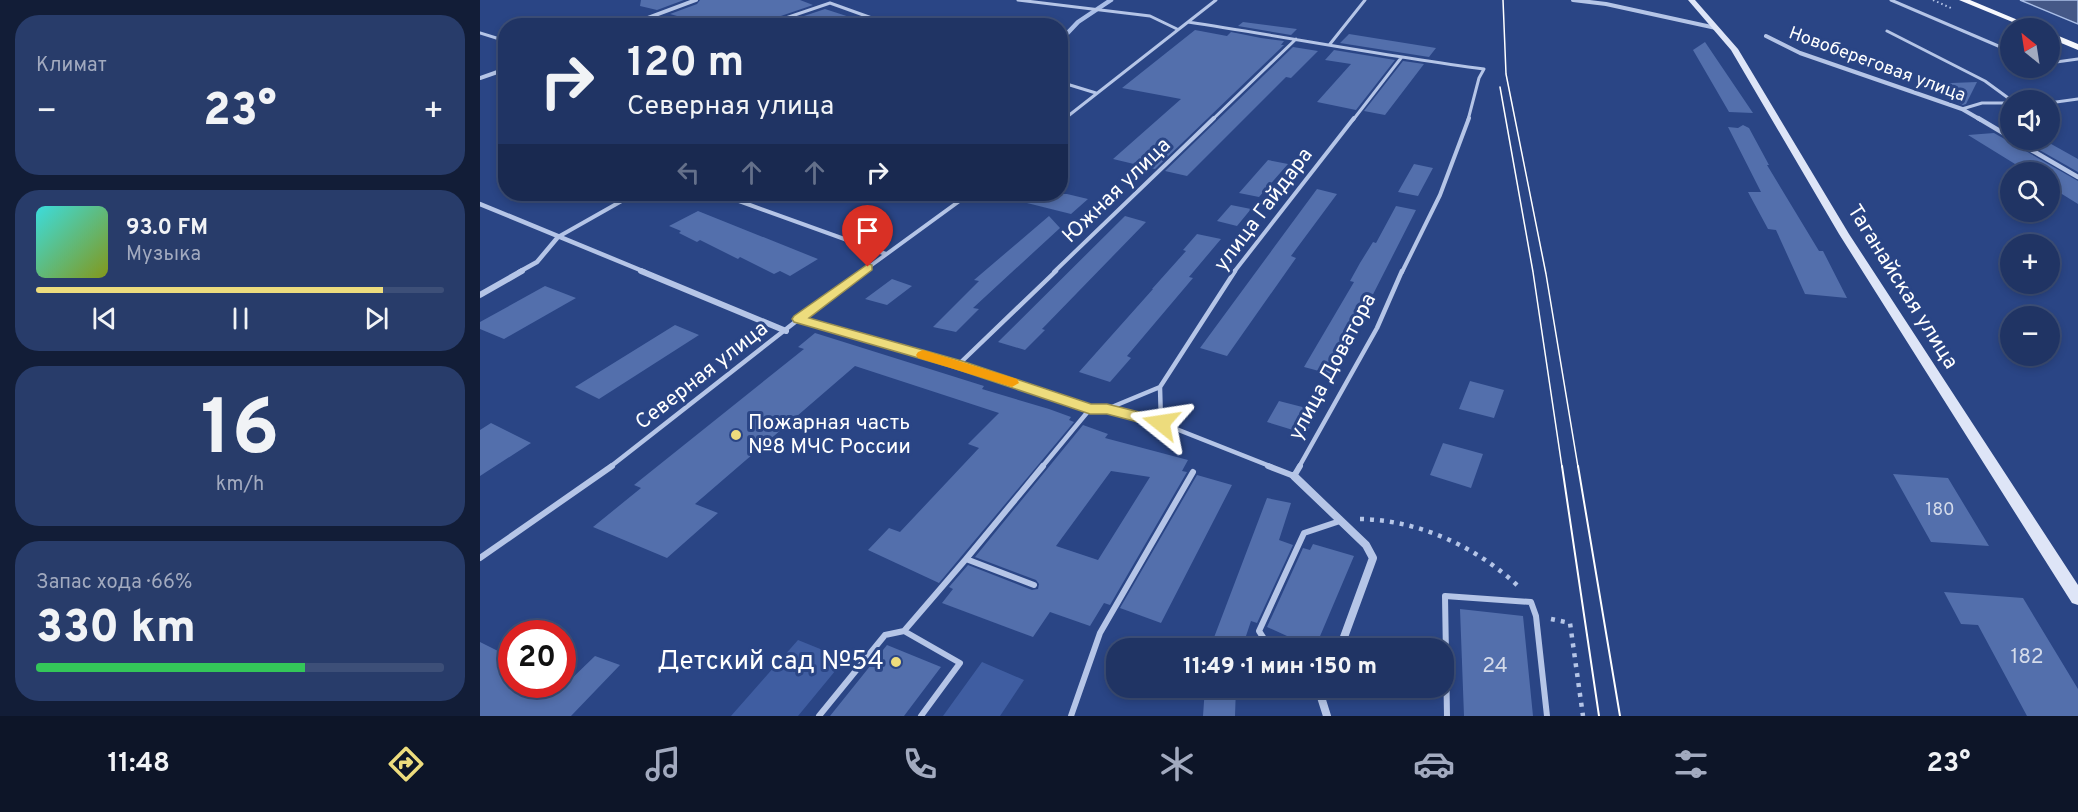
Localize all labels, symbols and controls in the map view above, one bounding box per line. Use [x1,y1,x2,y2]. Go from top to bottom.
north arrow [2000,18,2060,78]
map controls [2000,18,2060,366]
street label: Новобереговая улица [1785,22,1969,108]
text: 120 m [627,38,744,91]
icon: right [528,42,606,120]
text: Климат [36,53,107,79]
text: 23° [203,84,277,141]
text: Северная улица [627,90,834,124]
button: sound [2000,90,2060,150]
text: − [36,92,57,134]
text: + [423,92,444,134]
street label: Южная улица [1057,132,1177,250]
street label: улица Гайдара [1209,143,1319,277]
icon: left [672,156,705,189]
icon: ahead [735,156,768,189]
icon: ahead [798,156,831,189]
icon: right [861,156,894,189]
button: search [2000,162,2060,222]
street label: Таганайская улица [1840,200,1964,374]
pin [842,205,893,267]
icon: arrive [851,214,884,247]
text: 93.0 FM [126,215,208,242]
button: + [2000,234,2060,294]
text: Музыка [126,242,201,268]
street label: улица Доватора [1283,289,1383,445]
icon: previous [88,302,121,335]
icon: pause [224,302,257,335]
icon: next [360,302,393,335]
button: − [2000,306,2060,366]
street label: Северная улица [630,316,774,436]
text: 16 [200,383,280,482]
position arrow [1129,391,1193,455]
place label: Пожарная часть №8 МЧС России [748,410,911,461]
marker: Пожарная часть №8 МЧС России [729,428,743,442]
text: km/h [216,472,264,498]
house number: 180 [1925,499,1955,522]
text: Запас хода · 66% [36,570,192,596]
text: 330 km [36,601,196,658]
speed limit sign: 20 [498,620,576,698]
house number: 182 [2010,644,2044,671]
place label: Детский сад №54 [657,646,884,679]
house number: 24 [1482,653,1508,680]
text: 11:49 · 1 мин · 150 m [1183,654,1377,681]
marker: Детский сад №54 [889,655,903,669]
icon: directions [385,743,427,785]
icon: music [642,743,684,785]
icon: phone [899,743,941,785]
icon: climate [1156,743,1198,785]
icon: car [1413,743,1455,785]
icon: filters [1670,743,1712,785]
text: 11:48 [107,747,170,781]
text: 23° [1927,747,1970,781]

